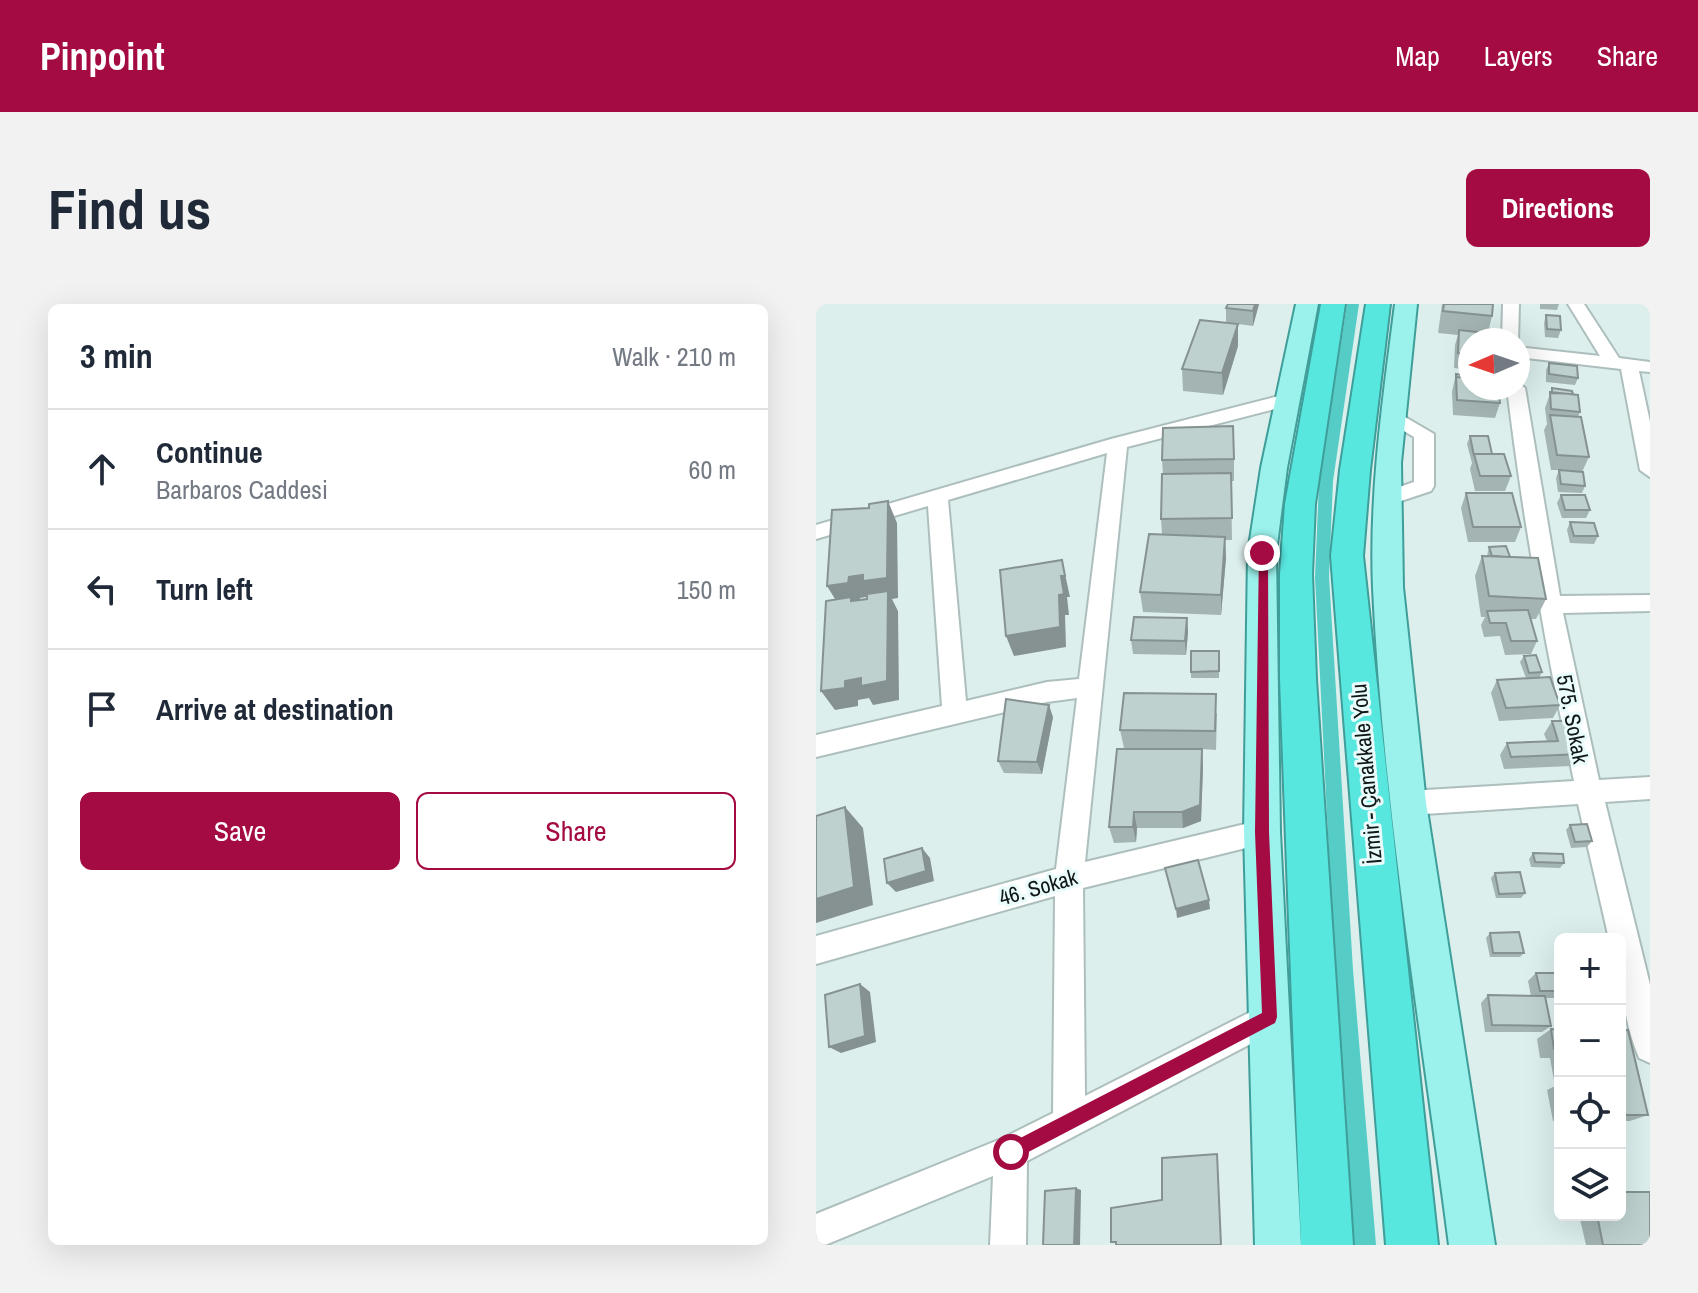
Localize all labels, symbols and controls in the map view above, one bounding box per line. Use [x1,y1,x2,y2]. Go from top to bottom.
text: Pinpoint [40,31,165,82]
text: Map [1395,37,1440,75]
text: Layers [1484,37,1553,75]
text: Share [1597,37,1658,75]
button: Directions [1466,169,1650,247]
text: Find us [48,171,211,246]
north arrow [1458,328,1530,400]
text: 3 min [80,333,153,379]
text: Walk · 210 m [612,339,736,374]
text: Continue [156,432,263,472]
icon: ahead [80,447,124,491]
text: 60 m [689,452,736,487]
text: Barbaros Caddesi [156,472,328,507]
route end [1244,535,1280,571]
icon: left [80,567,124,611]
text: Turn left [156,569,253,609]
text: 150 m [677,572,736,607]
street label: 575. Sokak [1550,672,1597,767]
street label: İzmir - Çanakkale Yolu [1343,683,1389,865]
icon: arrive [80,687,124,731]
text: Arrive at destination [156,689,394,729]
button: Save [80,792,400,870]
button: Share [416,792,736,870]
street label: 46. Sokak [995,861,1082,912]
map controls [1554,933,1626,1221]
button: + [1554,933,1626,1005]
button: − [1554,1005,1626,1077]
button: locate [1554,1077,1626,1149]
route start [993,1134,1029,1170]
button: layers [1554,1149,1626,1221]

